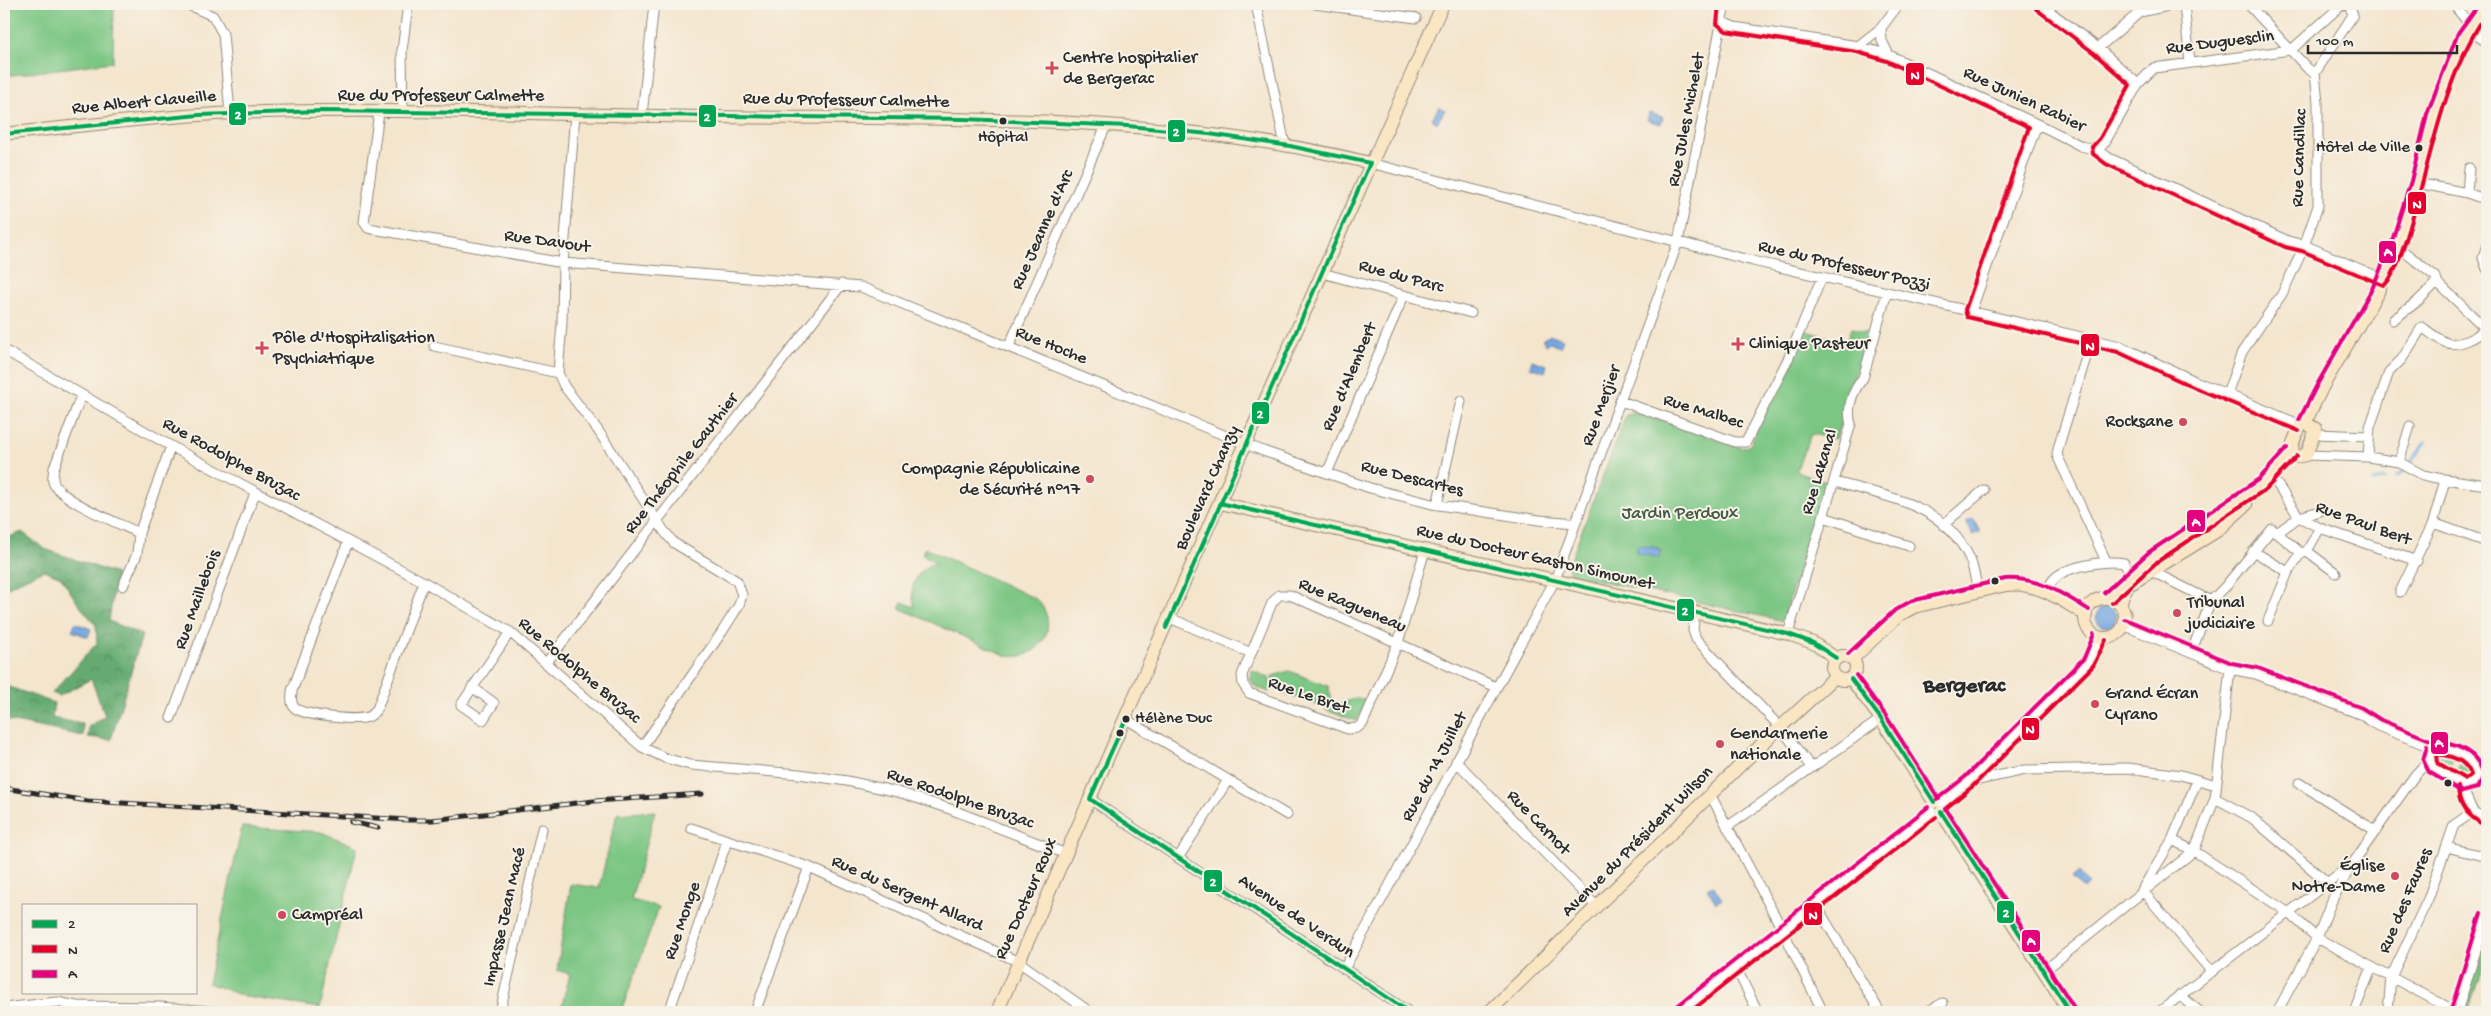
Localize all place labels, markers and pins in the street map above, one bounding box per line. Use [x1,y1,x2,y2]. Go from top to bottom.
place label: Centre hospitalier de Bergerac [1063,48,1199,90]
marker: Centre hospitalier de Bergerac [1045,61,1059,75]
marker: Hôpital [998,116,1008,126]
place label: Hôpital [978,128,1029,148]
place label: Hôtel de Ville [2316,138,2410,158]
marker: Hôtel de Ville [2414,143,2424,153]
place label: Pôle d'Hospitalisation Psychiatrique [272,328,435,370]
place label: Clinique Pasteur [1749,334,1871,355]
marker: Clinique Pasteur [1731,337,1745,351]
marker: Pôle d'Hospitalisation Psychiatrique [255,341,269,355]
place label: Rocksane [2106,412,2174,433]
marker: Rocksane [2177,416,2189,428]
place label: Compagnie Républicaine de Sécurité n°17 [902,459,1081,501]
marker: Compagnie Républicaine de Sécurité n°17 [1084,473,1096,485]
unlabelled marker [1990,576,2000,586]
place label: Tribunal judiciaire [2184,593,2255,635]
marker: Tribunal judiciaire [2171,607,2183,619]
place label: Grand Écran Cyrano [2105,684,2199,726]
marker: Grand Écran Cyrano [2089,698,2101,710]
place label: Hélène Duc [1135,709,1213,729]
marker: Hélène Duc [1121,714,1131,724]
place label: Gendarmerie nationale [1730,724,1828,766]
unlabelled marker [1115,728,1125,738]
marker: Gendarmerie nationale [1714,738,1726,750]
unlabelled marker [2443,778,2453,788]
place label: Église Notre-Dame [2291,856,2386,898]
marker: Église Notre-Dame [2389,870,2401,882]
place label: Campréal [292,905,363,926]
marker: Campréal [276,909,288,921]

